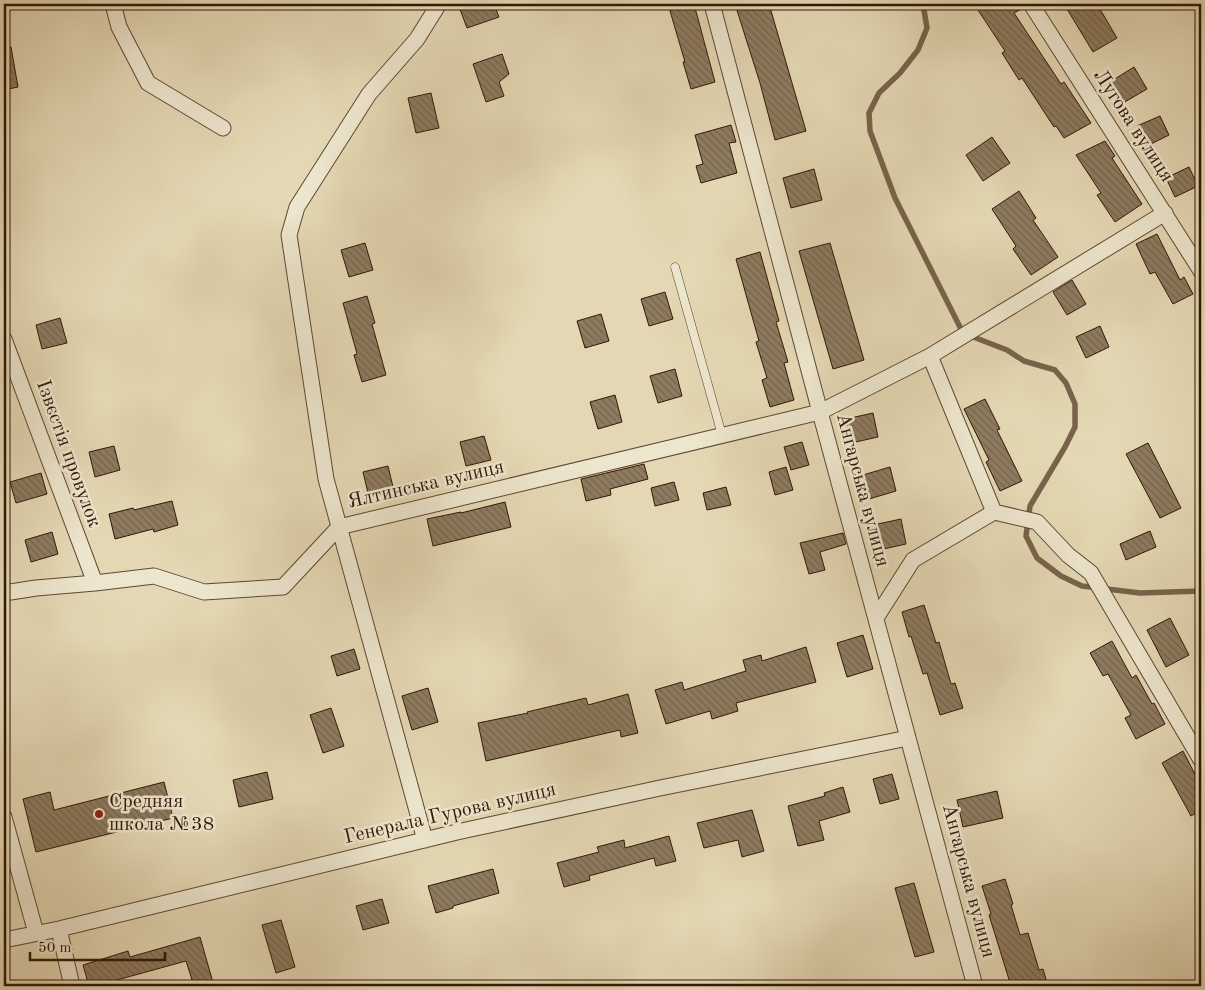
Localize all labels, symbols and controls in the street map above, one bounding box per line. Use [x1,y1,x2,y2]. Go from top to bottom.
street label: Лугова вулиця [1089,66,1177,186]
street label: Ізвєстія провулок [32,378,104,530]
street label: Ангарська вулиця [832,411,892,569]
street label: Ялтинська вулиця [346,457,506,513]
street label: Генерала Гурова вулиця [342,780,558,848]
place label: Средняя школа №38 [109,792,214,835]
street label: Ангарська вулиця [938,802,998,960]
marker: Средняя школа №38 [93,808,105,820]
scale bar [30,930,165,962]
text: 50 m [38,941,72,956]

